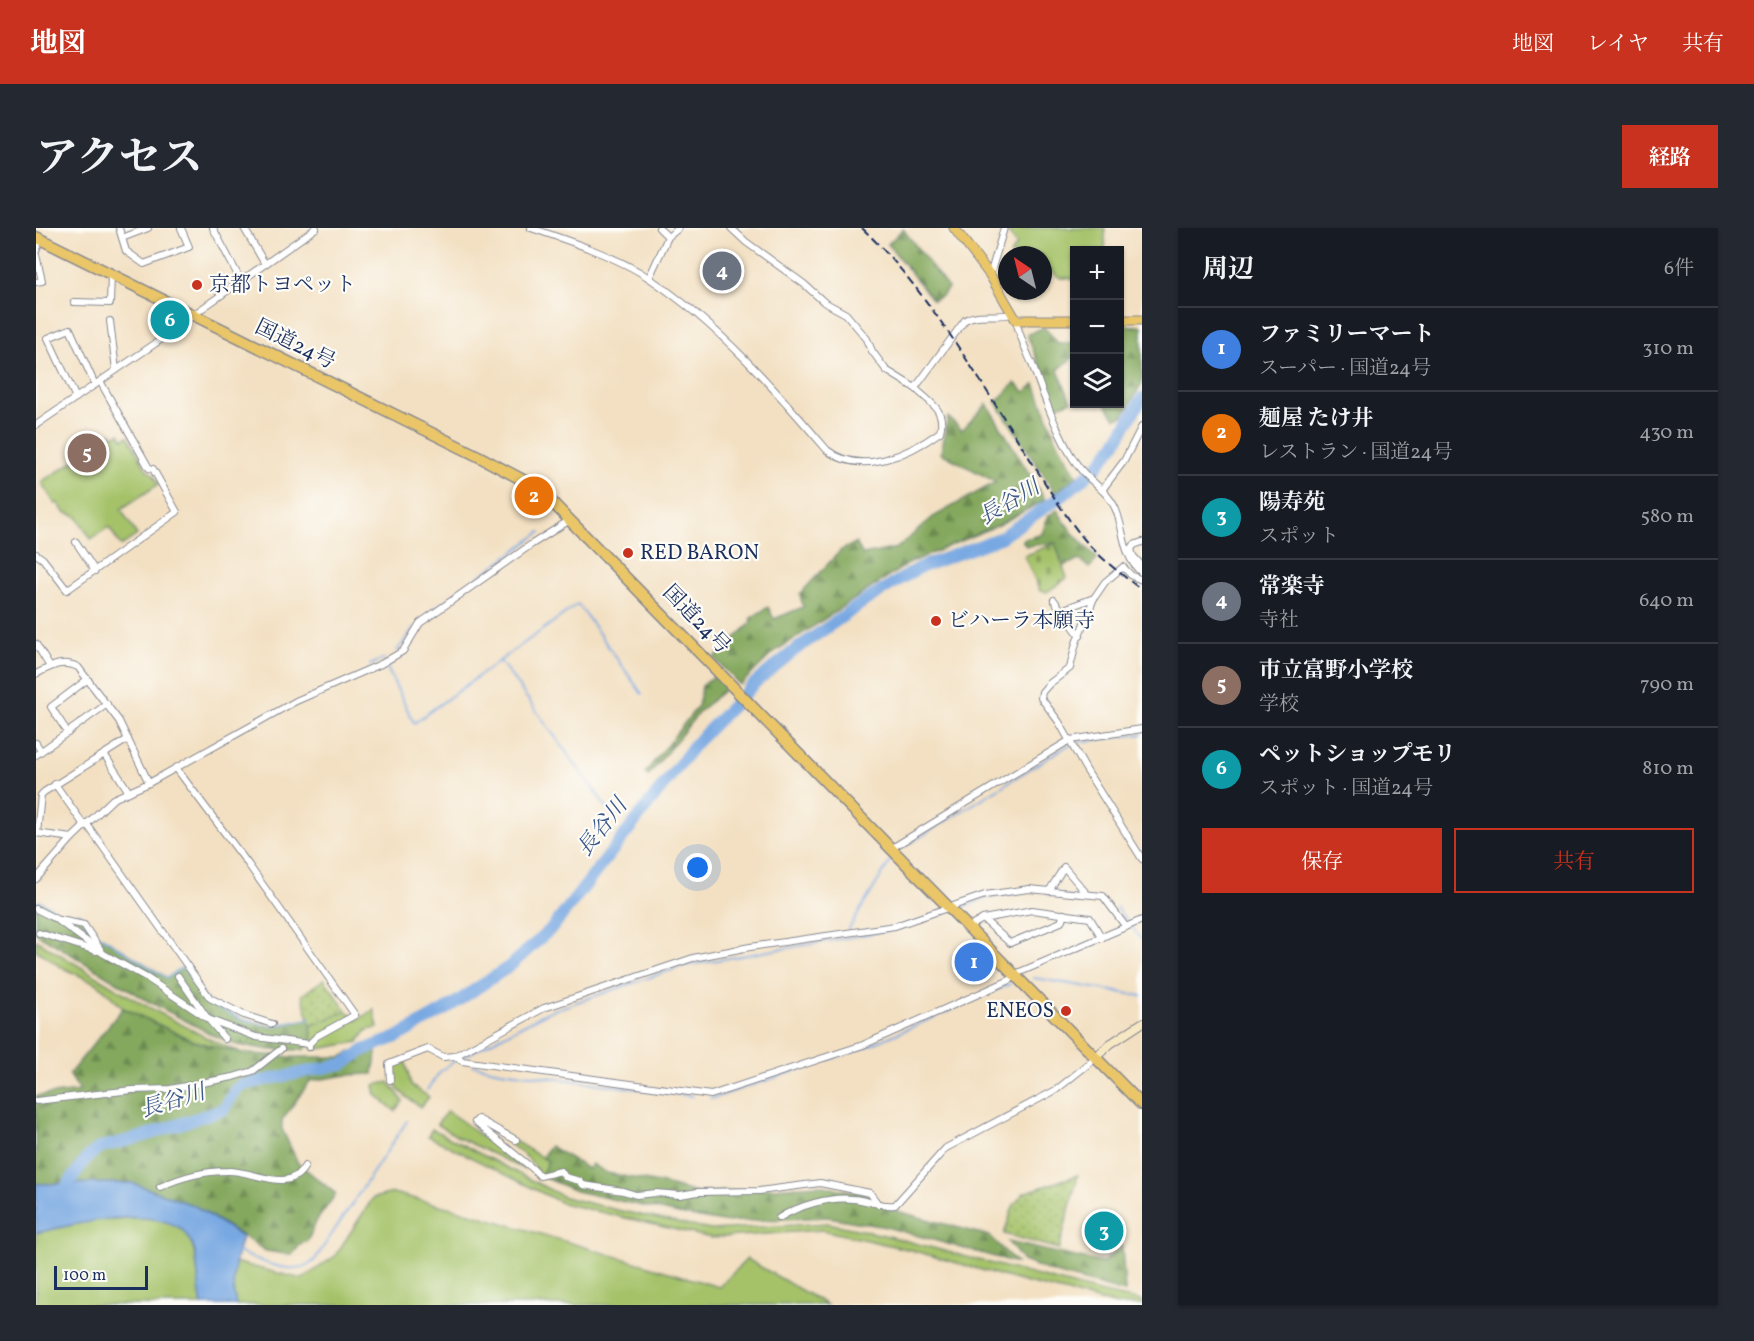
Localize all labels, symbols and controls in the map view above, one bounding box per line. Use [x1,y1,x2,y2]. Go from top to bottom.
text: 地図 [30,25,86,64]
text: 地図 [1512,30,1554,59]
text: レイヤ [1587,30,1649,59]
text: 共有 [1682,30,1724,59]
button: 経路 [1622,125,1718,188]
text: アクセス [36,131,203,190]
north arrow [998,246,1052,300]
map controls [1070,246,1124,408]
button: + [1070,246,1124,300]
pin: 4 [702,248,742,294]
text: 周辺 [1202,252,1254,288]
text: 6件 [1664,255,1694,283]
place label: 京都トヨペット [209,271,356,300]
marker: 京都トヨペット [190,278,204,292]
pin: 6 [150,298,190,343]
button: − [1070,300,1124,354]
street label: 国道24号 [250,313,340,377]
text: ファミリーマート [1259,320,1435,351]
text: 1 [1217,335,1226,363]
text: 310 m [1642,335,1694,363]
button: layers [1070,354,1124,408]
text: スーパー · 国道24号 [1259,355,1431,383]
text: 麺屋 たけ井 [1259,404,1373,435]
text: 2 [1216,419,1227,447]
text: 430 m [1639,419,1694,447]
pin: 5 [68,430,106,476]
text: レストラン · 国道24号 [1259,439,1452,467]
water label: 長谷川 [974,472,1048,533]
pin: 2 [514,474,554,518]
text: 陽寿苑 [1259,488,1325,519]
text: 3 [1216,503,1227,531]
text: 580 m [1641,503,1694,531]
text: スポット [1259,523,1339,551]
place label: RED BARON [640,539,759,568]
marker: RED BARON [621,546,635,560]
text: 常楽寺 [1259,572,1325,603]
street label: 国道24号 [656,579,736,661]
text: 4 [1215,587,1228,615]
text: 640 m [1639,587,1694,615]
place label: ビハーラ本願寺 [948,607,1095,636]
text: 寺社 [1259,607,1299,635]
marker: ビハーラ本願寺 [929,614,943,628]
text: 市立富野小学校 [1259,656,1413,687]
text: 5 [1217,671,1226,699]
text: 790 m [1640,671,1694,699]
text: 学校 [1259,691,1299,719]
text: ペットショップモリ [1259,740,1456,771]
text: 6 [1216,755,1227,783]
text: 810 m [1642,755,1694,783]
text: スポット · 国道24号 [1259,775,1433,803]
water label: 長谷川 [570,791,637,864]
button: 保存 [1202,828,1442,893]
button: 共有 [1454,828,1694,893]
your location [683,853,712,882]
pin: 1 [954,940,994,984]
place label: ENEOS [986,997,1054,1026]
marker: ENEOS [1059,1004,1073,1018]
water label: 長谷川 [137,1077,211,1126]
pin: 3 [1084,1208,1124,1254]
scale bar [54,1263,148,1290]
text: 100 m [63,1265,106,1287]

